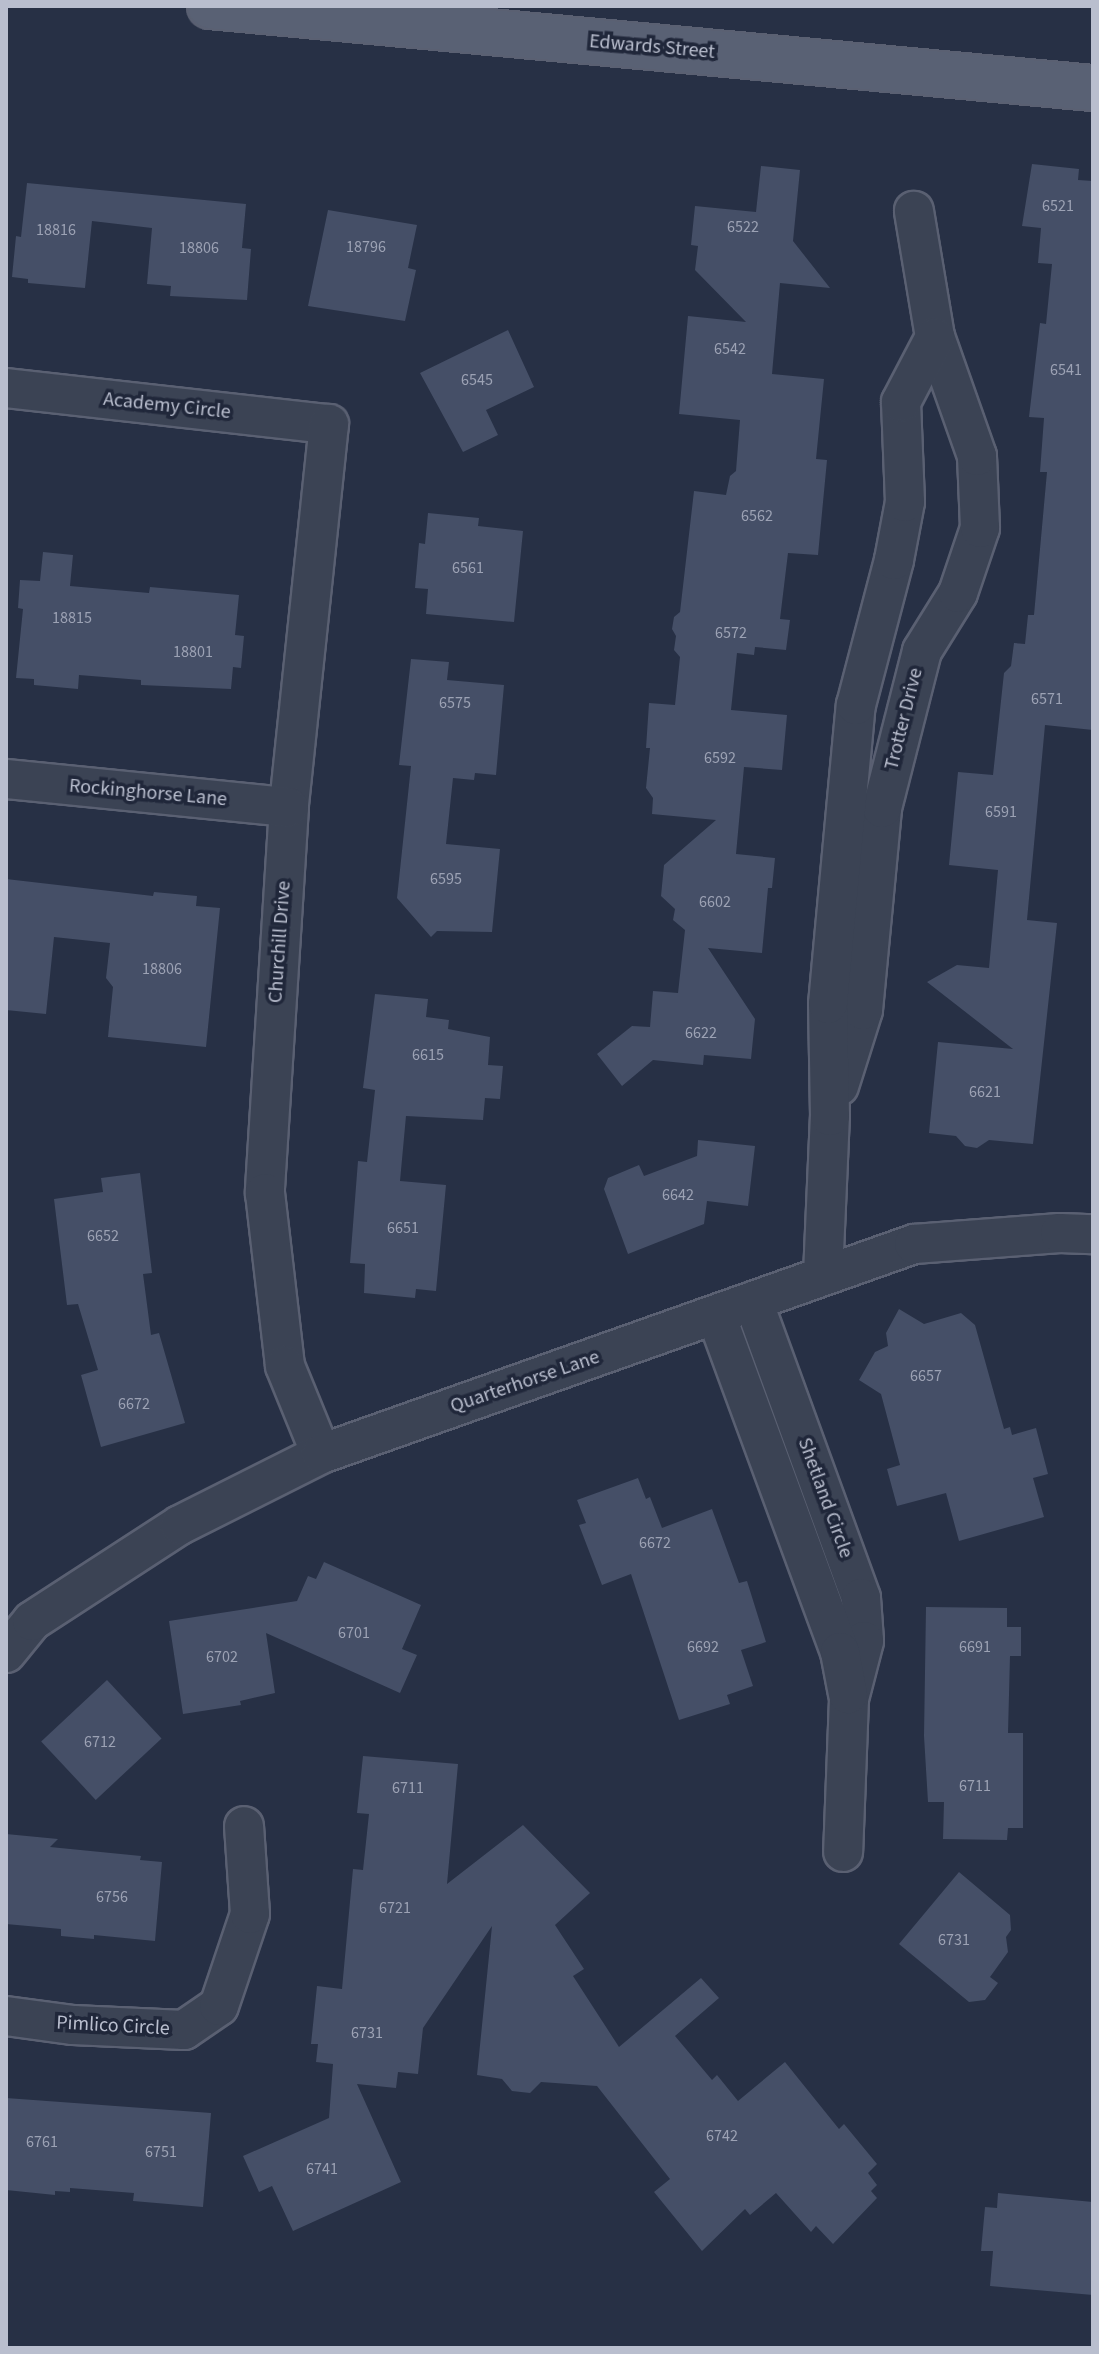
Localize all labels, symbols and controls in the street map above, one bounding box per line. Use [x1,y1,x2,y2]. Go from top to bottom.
street label: Edwards Street [588,30,716,64]
house number: 6521 [1042,196,1074,216]
house number: 6522 [727,217,759,237]
house number: 18816 [36,220,76,240]
house number: 18796 [346,237,386,257]
house number: 18806 [179,238,219,258]
house number: 6542 [714,339,746,359]
house number: 6541 [1050,360,1082,380]
house number: 6545 [461,370,493,390]
street label: Academy Circle [102,387,232,425]
house number: 6562 [741,506,773,526]
house number: 6561 [452,558,484,578]
house number: 18815 [52,608,92,628]
house number: 6572 [715,623,747,643]
house number: 18801 [173,642,213,662]
street label: Trotter Drive [880,666,928,772]
house number: 6571 [1031,689,1063,709]
house number: 6575 [439,693,471,713]
house number: 6592 [704,748,736,768]
street label: Rockinghorse Lane [68,774,228,812]
house number: 6591 [985,802,1017,822]
house number: 6595 [430,869,462,889]
street label: Churchill Drive [264,880,296,1004]
house number: 6602 [699,892,731,912]
house number: 18806 [142,959,182,979]
house number: 6622 [685,1023,717,1043]
house number: 6615 [412,1045,444,1065]
house number: 6621 [969,1082,1001,1102]
house number: 6642 [662,1185,694,1205]
house number: 6651 [387,1218,419,1238]
house number: 6652 [87,1226,119,1246]
street label: Quarterhorse Lane [447,1345,603,1419]
house number: 6657 [910,1366,942,1386]
house number: 6672 [118,1394,150,1414]
street label: Shetland Circle [792,1434,858,1562]
house number: 6672 [639,1533,671,1553]
house number: 6701 [338,1623,370,1643]
house number: 6692 [687,1637,719,1657]
house number: 6691 [959,1637,991,1657]
house number: 6702 [206,1647,238,1667]
house number: 6712 [84,1732,116,1752]
house number: 6711 [959,1776,991,1796]
house number: 6711 [392,1778,424,1798]
house number: 6756 [96,1887,128,1907]
house number: 6721 [379,1898,411,1918]
house number: 6731 [938,1930,970,1950]
street label: Pimlico Circle [56,2011,170,2041]
house number: 6731 [351,2023,383,2043]
house number: 6742 [706,2126,738,2146]
house number: 6761 [26,2132,58,2152]
house number: 6751 [145,2142,177,2162]
house number: 6741 [306,2159,338,2179]

